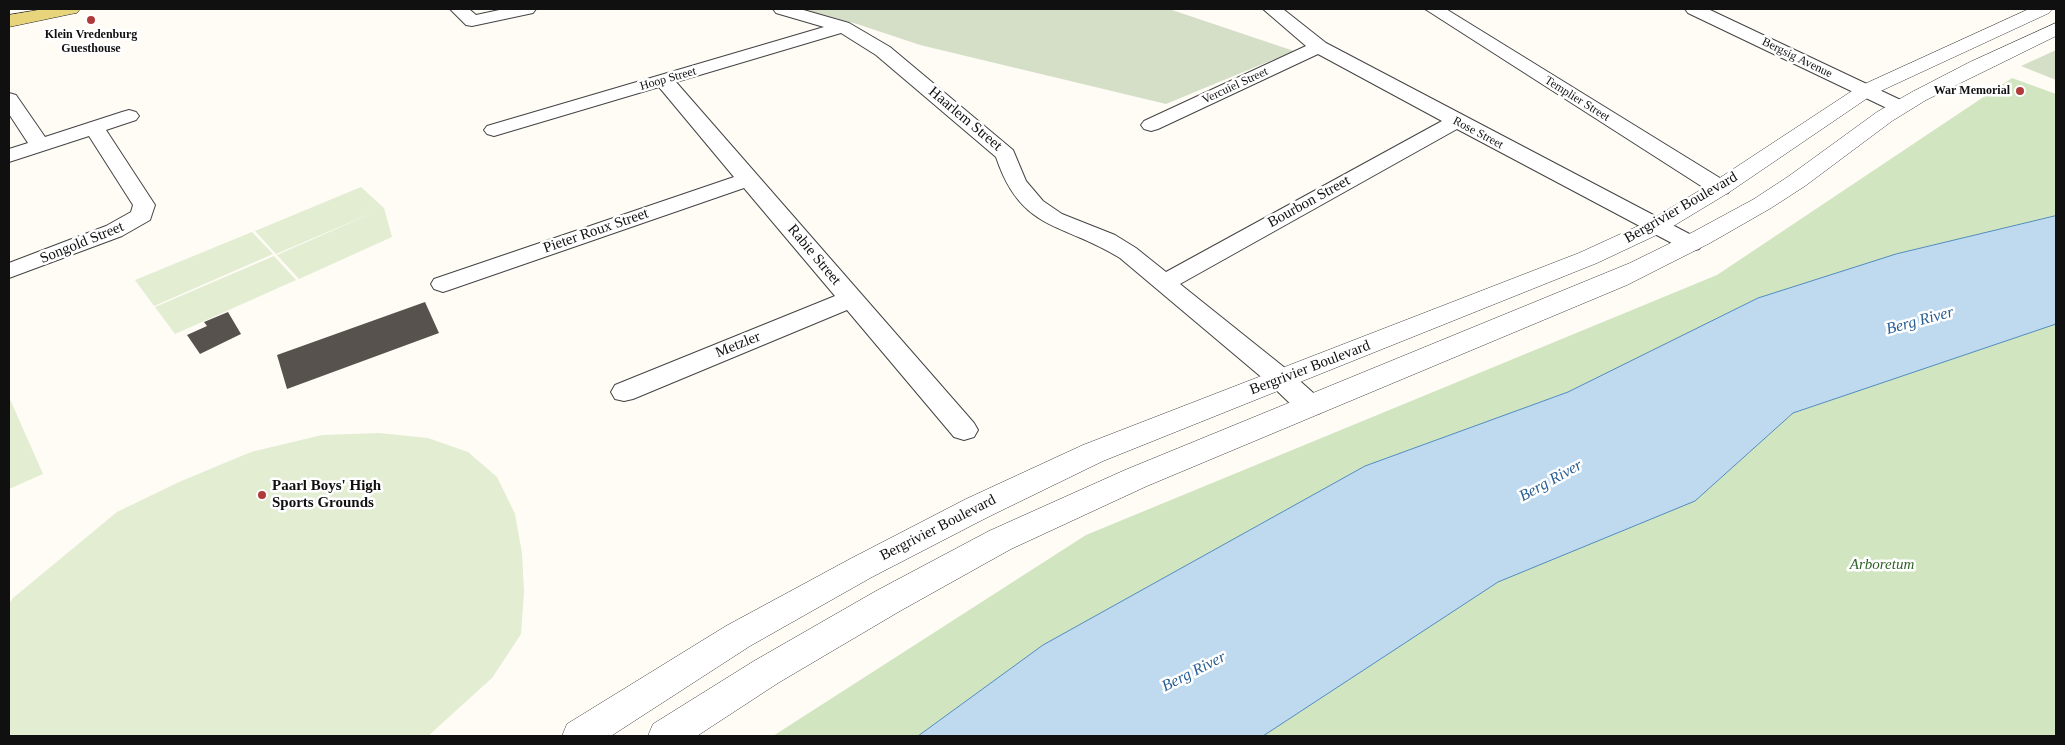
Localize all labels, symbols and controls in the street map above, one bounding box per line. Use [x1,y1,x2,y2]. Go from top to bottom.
marker: Klein Vredenburg Guesthouse [85,14,97,26]
place label: Klein Vredenburg Guesthouse [45,28,137,56]
street label: Bergsig Avenue [1759,35,1835,81]
street label: Hoop Street [638,64,698,94]
street label: Vercuiel Street [1200,64,1270,108]
street label: Templier Street [1542,73,1612,125]
street label: Haarlem Street [925,83,1005,155]
place label: War Memorial [1934,84,2010,98]
marker: War Memorial [2014,85,2026,97]
street label: Rose Street [1450,114,1506,152]
street label: Bergrivier Boulevard [1621,168,1741,248]
street label: Bourbon Street [1265,172,1353,232]
street label: Pieter Roux Street [541,205,651,257]
street label: Songold Street [37,218,127,268]
street label: Rabie Street [783,221,845,289]
water label: Berg River [1884,303,1956,339]
street label: Metzler [713,328,763,362]
street label: Bergrivier Boulevard [1247,337,1373,399]
water label: Berg River [1516,456,1586,506]
place label: Paarl Boys' High Sports Grounds [272,477,381,512]
marker: Paarl Boys' High Sports Grounds [256,489,268,501]
street label: Bergrivier Boulevard [877,491,999,565]
park label: Arboretum [1850,556,1914,574]
water label: Berg River [1159,648,1229,696]

